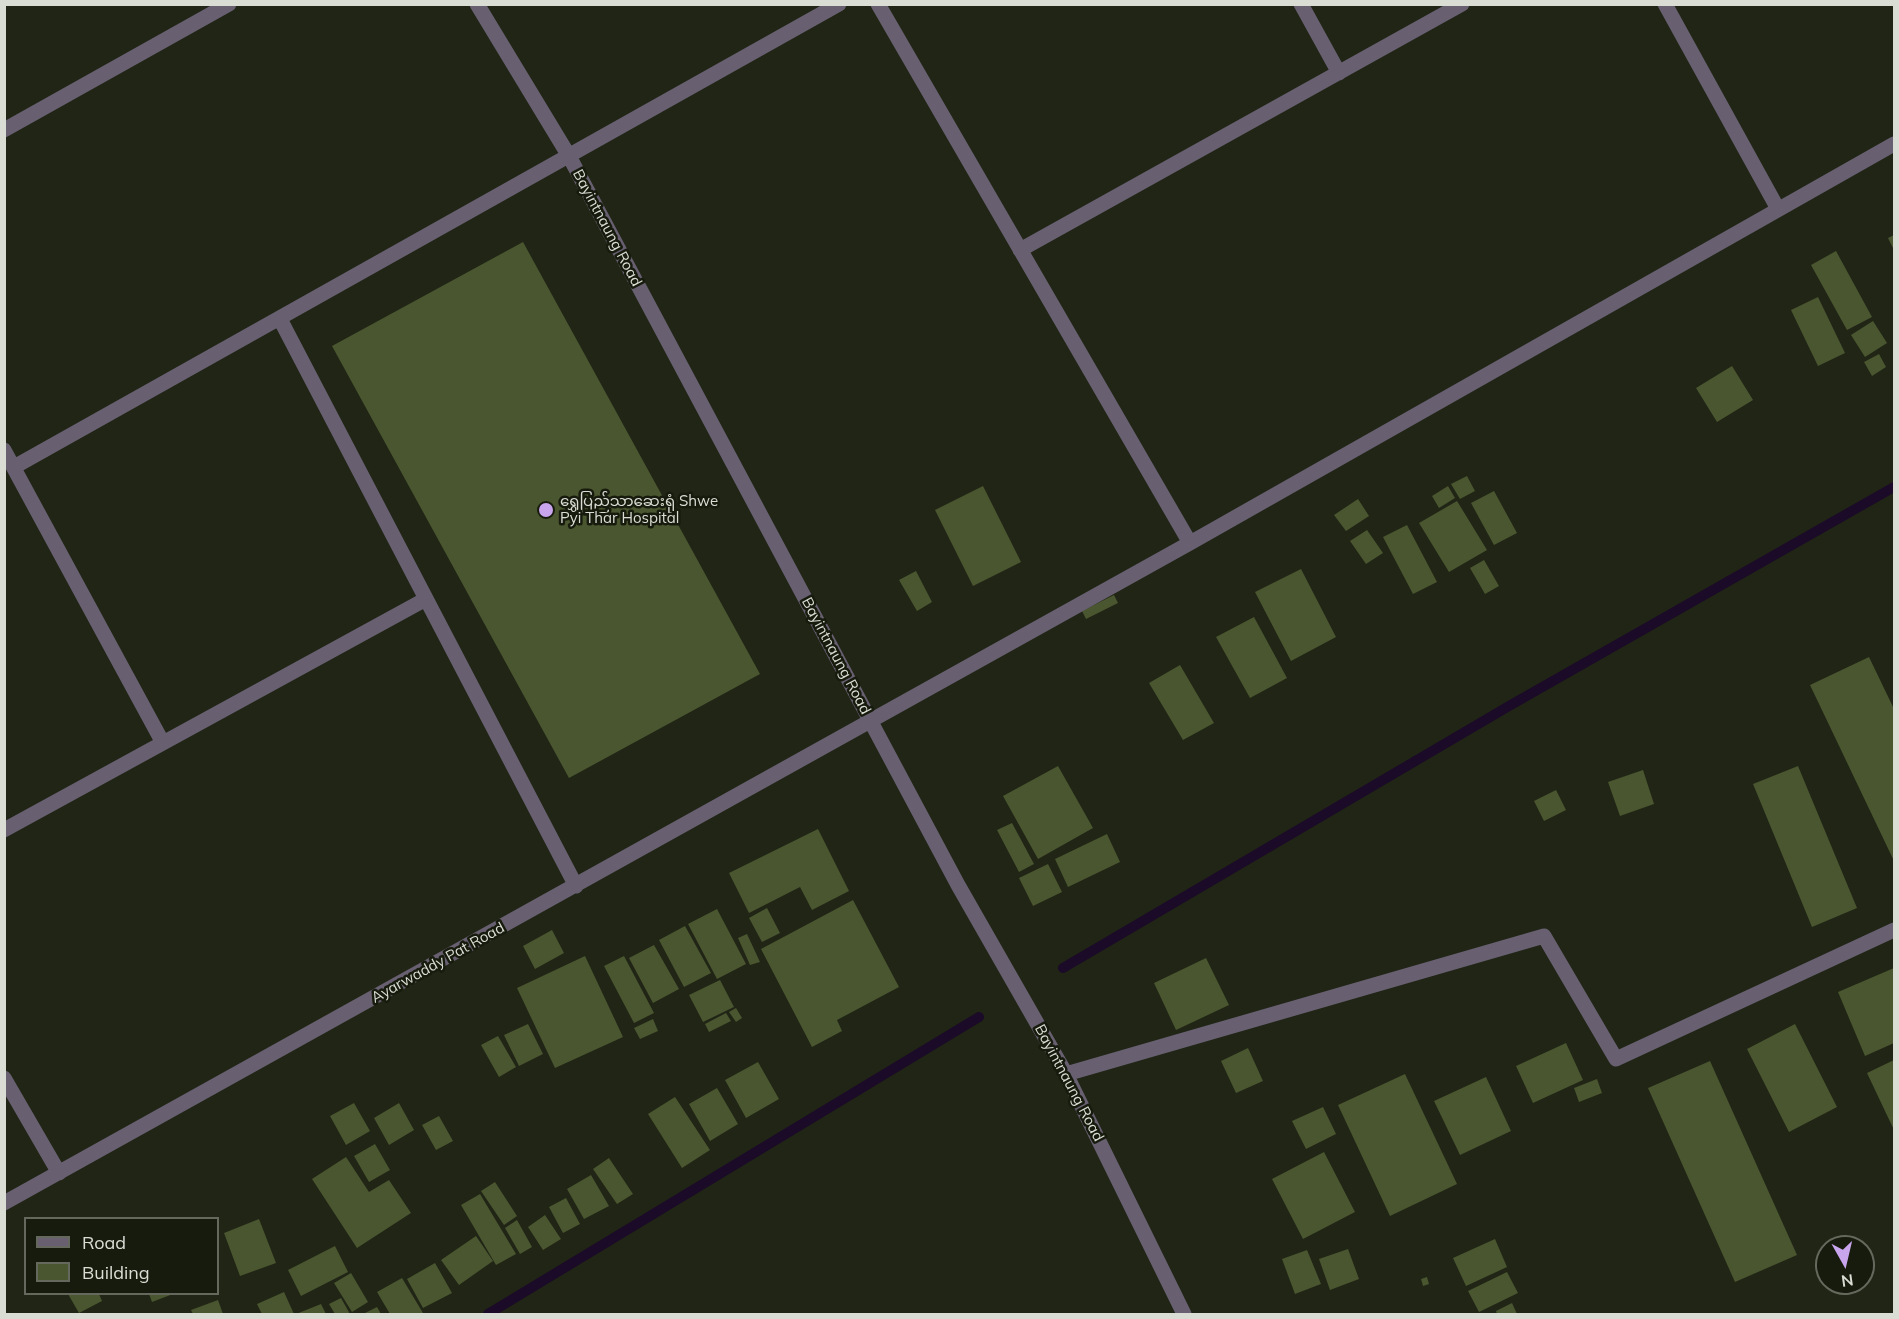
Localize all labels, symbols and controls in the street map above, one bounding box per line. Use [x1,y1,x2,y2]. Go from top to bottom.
street label: Bayintnaung Road [569,167,645,289]
place label: ရွှေပြည်သာဆေးရုံ Shwe Pyi Thar Hospital [560,492,718,527]
marker: ရွှေပြည်သာဆေးရုံ Shwe Pyi Thar Hospital [537,501,555,519]
street label: Bayintnaung Road [798,595,874,717]
street label: Ayarwaddy Pat Road [368,919,508,1007]
street label: Bayintnaung Road [1031,1022,1107,1144]
legend [24,1217,219,1295]
text: Road [82,1231,126,1254]
north arrow [1815,1235,1875,1295]
text: Building [82,1261,150,1284]
text: N [1840,1270,1855,1292]

